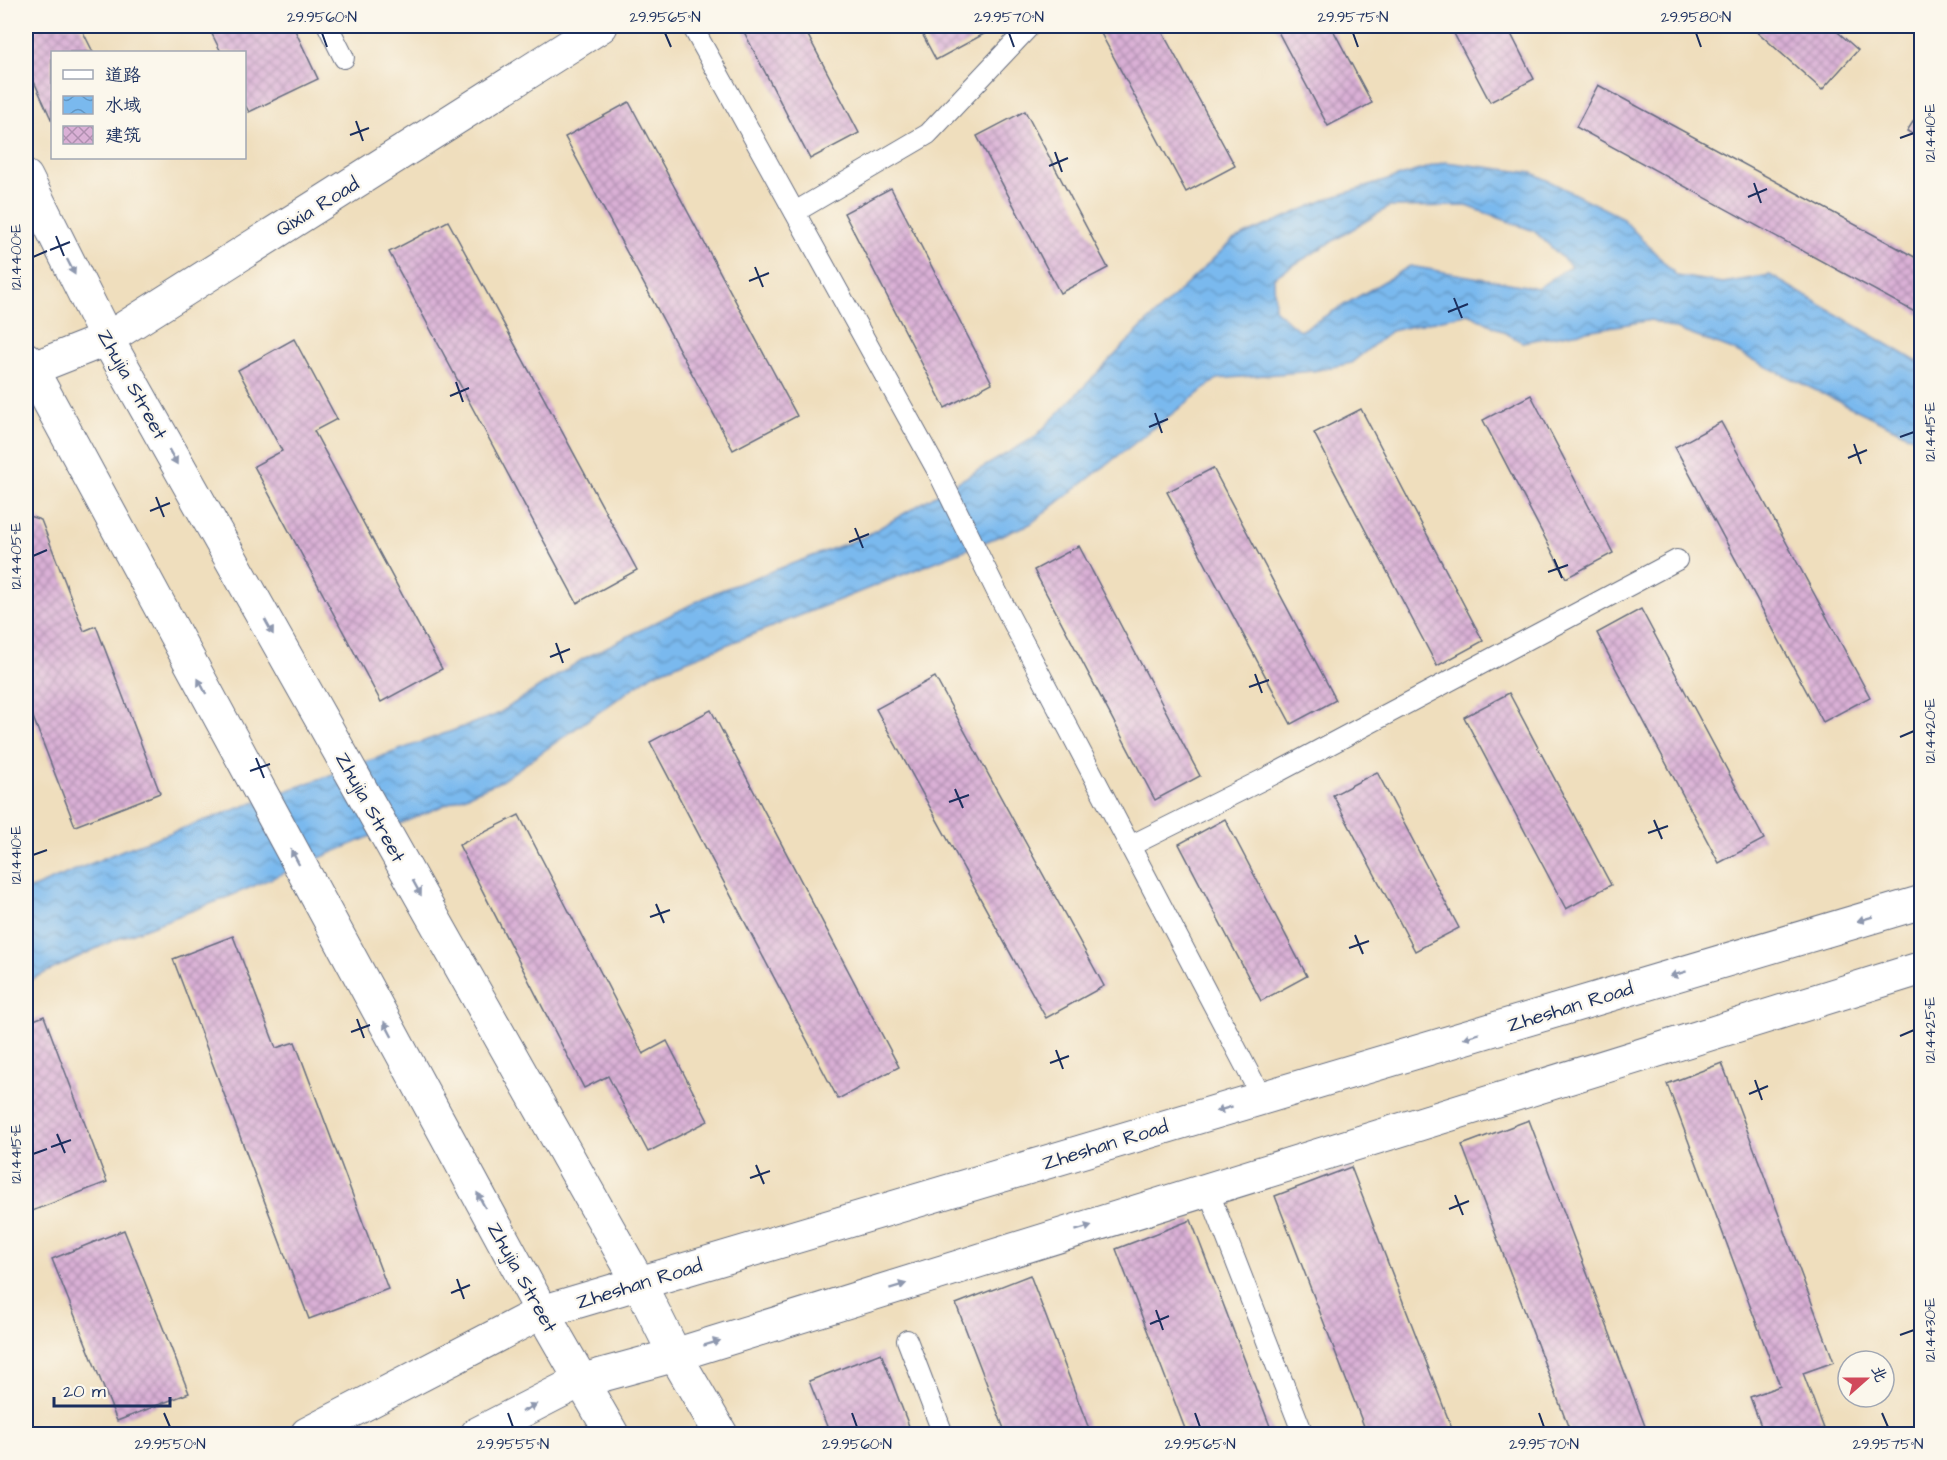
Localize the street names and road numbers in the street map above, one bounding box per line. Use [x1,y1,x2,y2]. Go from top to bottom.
street label: Qixia Road [270,170,365,244]
street label: Zhujia Street [90,324,174,445]
street label: Zhujia Street [328,747,412,868]
street label: Zheshan Road [1504,974,1637,1039]
street label: Zheshan Road [1039,1112,1172,1177]
street label: Zhujia Street [480,1217,564,1338]
street label: Zheshan Road [573,1251,706,1316]

